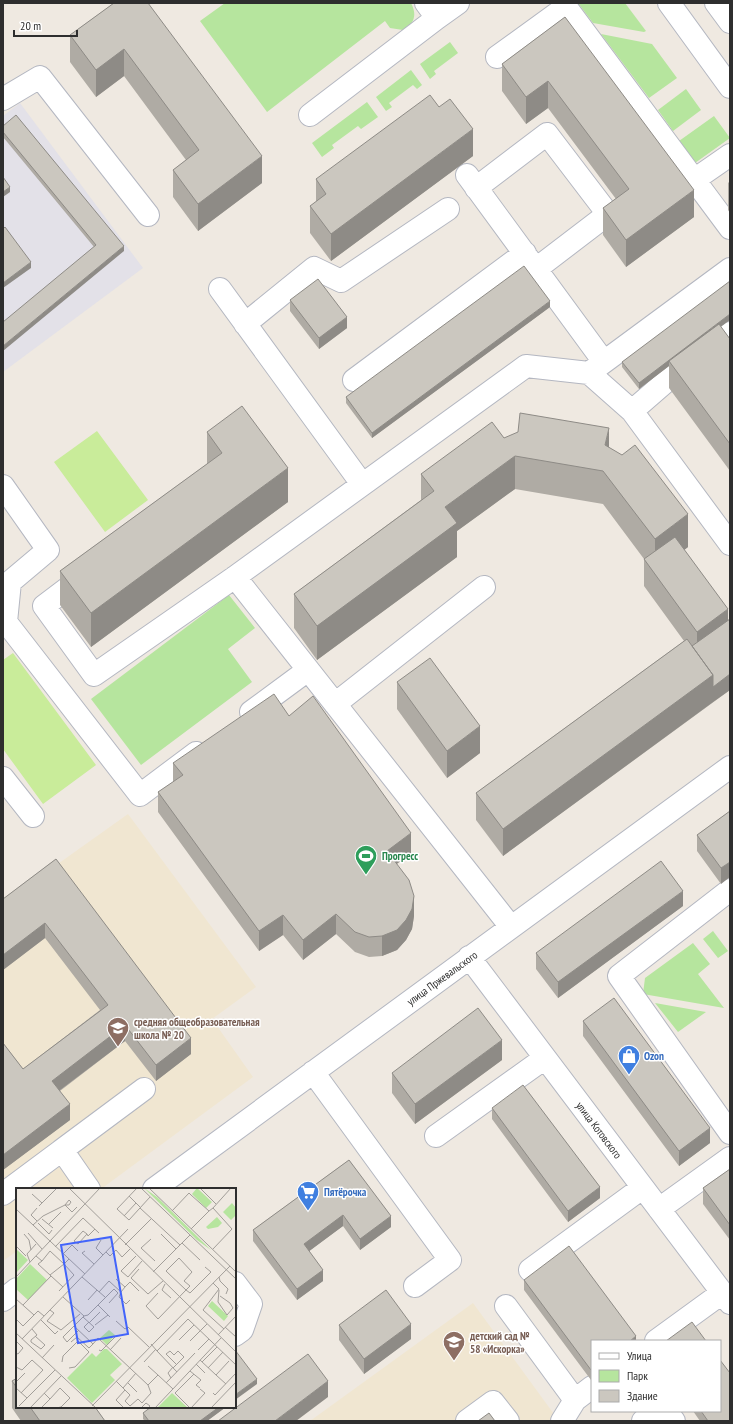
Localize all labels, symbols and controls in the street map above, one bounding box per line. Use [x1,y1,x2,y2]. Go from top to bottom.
scale bar [14,12,77,38]
text: 20 m [20,18,41,33]
sports icon: Прогресс [353,843,379,876]
place label: Прогресс [382,849,418,863]
street label: улица Пржевальского [404,948,480,1008]
school or university icon: средняя общеобразовательная школа № 20 [105,1015,131,1048]
place label: средняя общеобразовательная школа № 20 [134,1015,260,1042]
shop icon: Ozon [616,1043,642,1076]
place label: Ozon [644,1049,664,1063]
street label: улица Котовского [573,1099,625,1161]
supermarket icon: Пятёрочка [295,1179,321,1212]
place label: Пятёрочка [324,1185,367,1199]
inset map [16,1188,236,1408]
school or university icon: детский сад № 58 «Искорка» [441,1329,467,1362]
place label: детский сад № 58 «Искорка» [469,1329,530,1356]
legend [591,1340,721,1412]
text: Улица [627,1348,652,1363]
text: Парк [627,1368,648,1383]
text: Здание [627,1388,658,1403]

